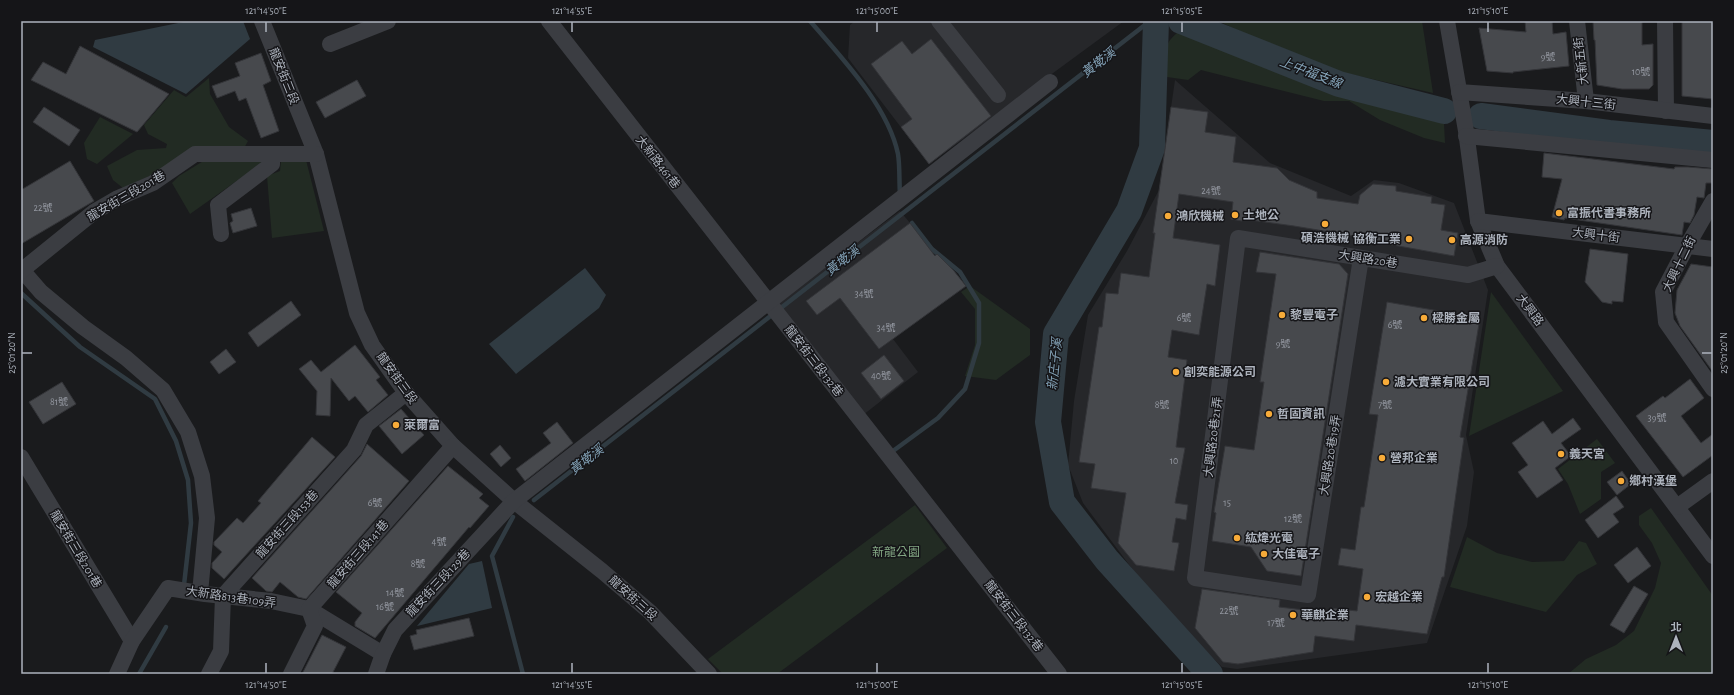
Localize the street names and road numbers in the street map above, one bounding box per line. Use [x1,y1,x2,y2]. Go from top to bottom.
street label: 大新五街 [1571,36,1590,86]
street label: 龍安街三段 [267,46,302,106]
street label: 大興十三街 [1556,92,1617,111]
street label: 大新路461巷 [634,133,683,191]
street label: 龍安街三段201巷 [84,168,167,223]
street label: 大興十街 [1571,225,1621,244]
street label: 大興十二街 [1660,234,1698,294]
street label: 大興路20巷 [1338,247,1399,270]
street label: 大興路 [1514,291,1546,328]
street label: 龍安街三段132巷 [783,323,846,399]
street label: 龍安街三段 [375,350,420,406]
street label: 大興路20巷21弄 [1201,396,1224,478]
street label: 大興路20巷19弄 [1317,414,1342,496]
street label: 龍安街三段153巷 [253,487,320,560]
street label: 龍安街三段201巷 [48,508,105,590]
street label: 龍安街三段141巷 [324,517,391,590]
street label: 龍安街三段129巷 [403,546,472,619]
street label: 龍安街三段 [607,573,660,623]
street label: 龍安街三段132巷 [983,578,1046,654]
street label: 大新路813巷109弄 [185,584,277,609]

